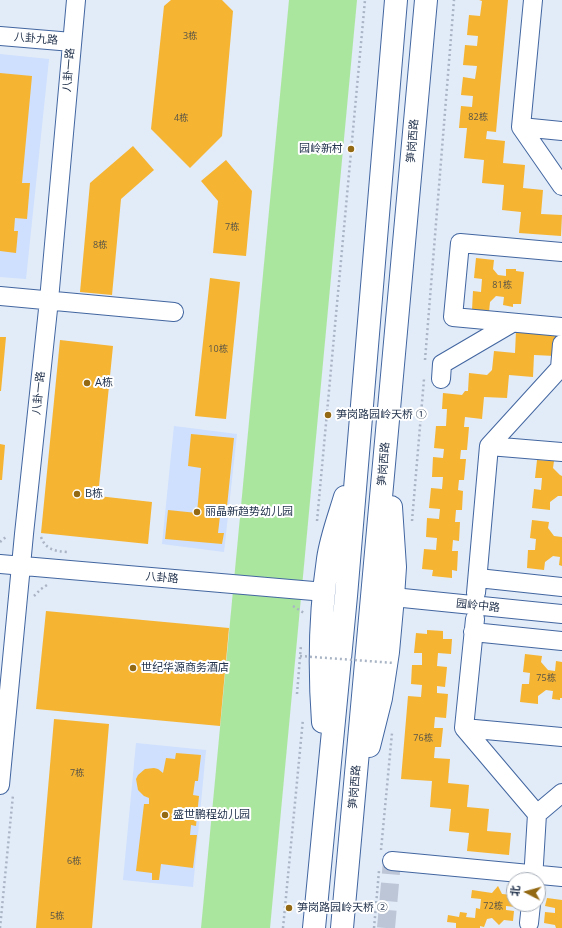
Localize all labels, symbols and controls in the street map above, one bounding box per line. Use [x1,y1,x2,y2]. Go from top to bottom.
street label: 八卦九路 [14,31,58,47]
house number: 3栋 [183,31,197,41]
street label: 八卦一路 [61,48,77,92]
house number: 82栋 [468,112,488,122]
house number: 4栋 [174,113,188,123]
street label: 笋岗西路 [405,119,421,163]
place label: 园岭新村 [299,142,343,156]
marker: 园岭新村 [346,144,356,154]
house number: 7栋 [225,222,239,232]
house number: 8栋 [93,240,107,250]
house number: 81栋 [492,280,512,290]
house number: 10栋 [208,344,228,354]
street label: 八卦一路 [30,370,48,416]
place label: A栋 [95,376,113,390]
marker: A栋 [82,378,92,388]
place label: 笋岗路园岭天桥 ① [336,408,427,422]
marker: 笋岗路园岭天桥 ① [323,410,333,420]
street label: 笋岗西路 [376,442,392,486]
place label: B栋 [85,487,103,501]
marker: B栋 [72,489,82,499]
place label: 丽晶新趋势幼儿园 [205,505,293,519]
marker: 丽晶新趋势幼儿园 [192,507,202,517]
street label: 八卦路 [145,570,179,586]
street label: 园岭中路 [455,597,501,615]
place label: 世纪华源商务酒店 [141,661,229,675]
marker: 世纪华源商务酒店 [128,663,138,673]
house number: 75栋 [536,673,556,683]
house number: 76栋 [413,733,433,743]
street label: 笋岗西路 [347,765,363,809]
house number: 7栋 [70,768,84,778]
place label: 盛世鹏程幼儿园 [173,808,250,822]
marker: 盛世鹏程幼儿园 [160,810,170,820]
house number: 6栋 [67,856,81,866]
north arrow [506,872,546,912]
text: 北 [507,885,523,897]
place label: 笋岗路园岭天桥 ② [297,901,388,915]
house number: 72栋 [483,901,503,911]
marker: 笋岗路园岭天桥 ② [284,903,294,913]
house number: 5栋 [50,911,64,921]

